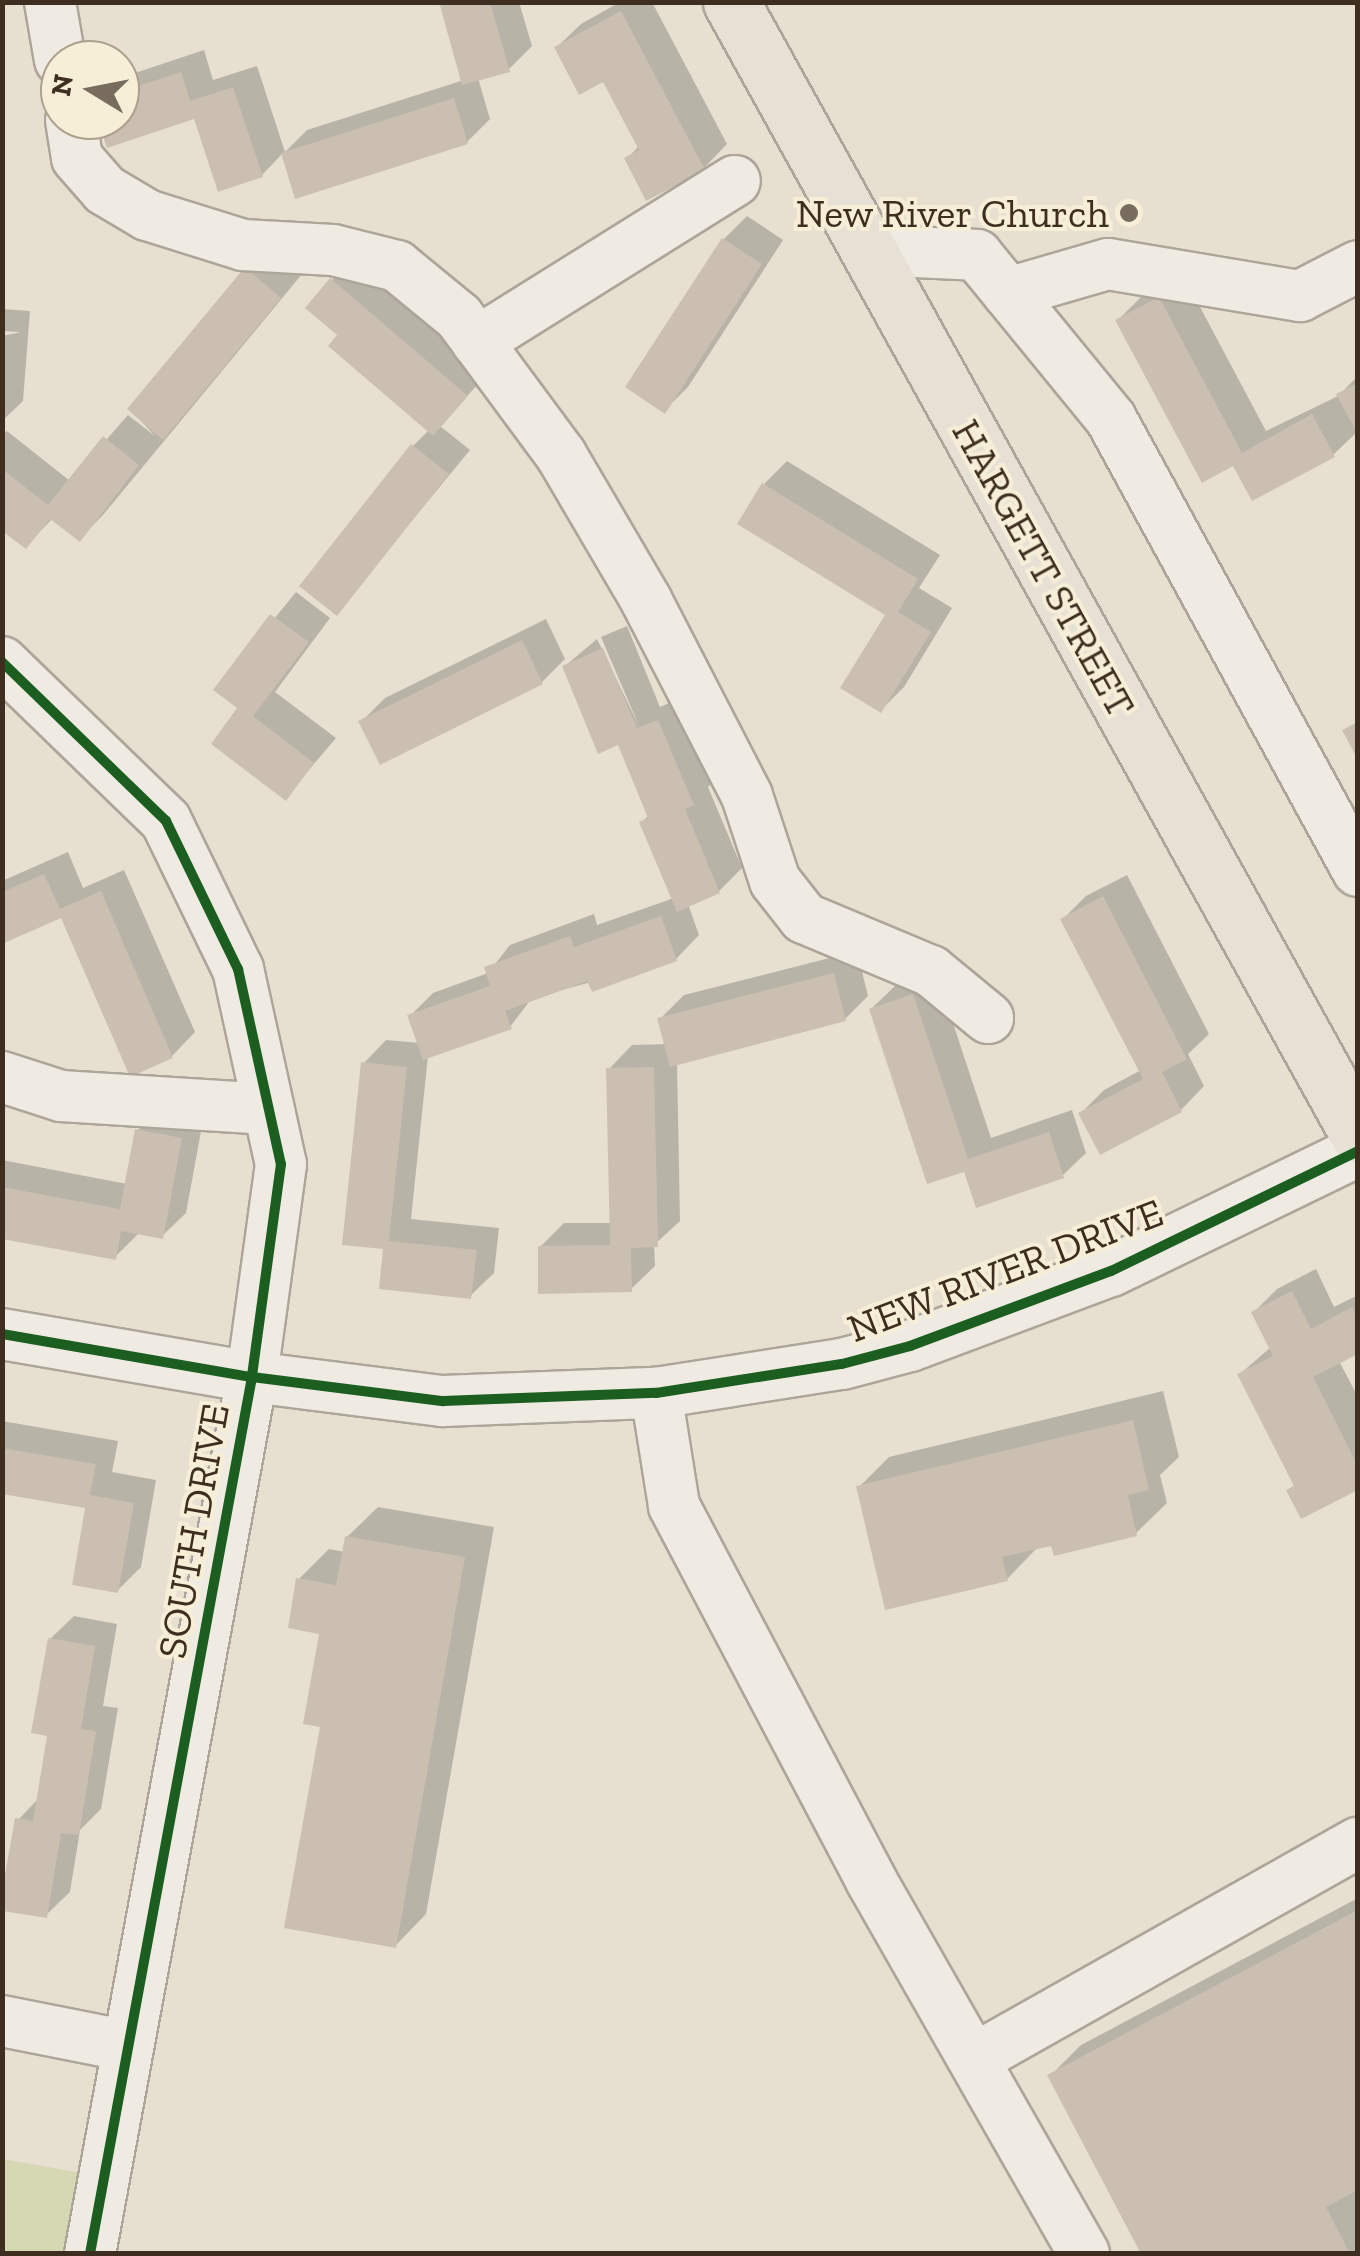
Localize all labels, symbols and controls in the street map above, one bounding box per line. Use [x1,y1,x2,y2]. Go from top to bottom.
north arrow [40,40,140,140]
text: N [44,72,80,98]
place label: New River Church [794,189,1109,237]
marker: New River Church [1118,202,1140,224]
street label: HARGETT STREET [942,411,1146,725]
street label: NEW RIVER DRIVE [840,1188,1170,1352]
street label: SOUTH DRIVE [147,1400,239,1662]

